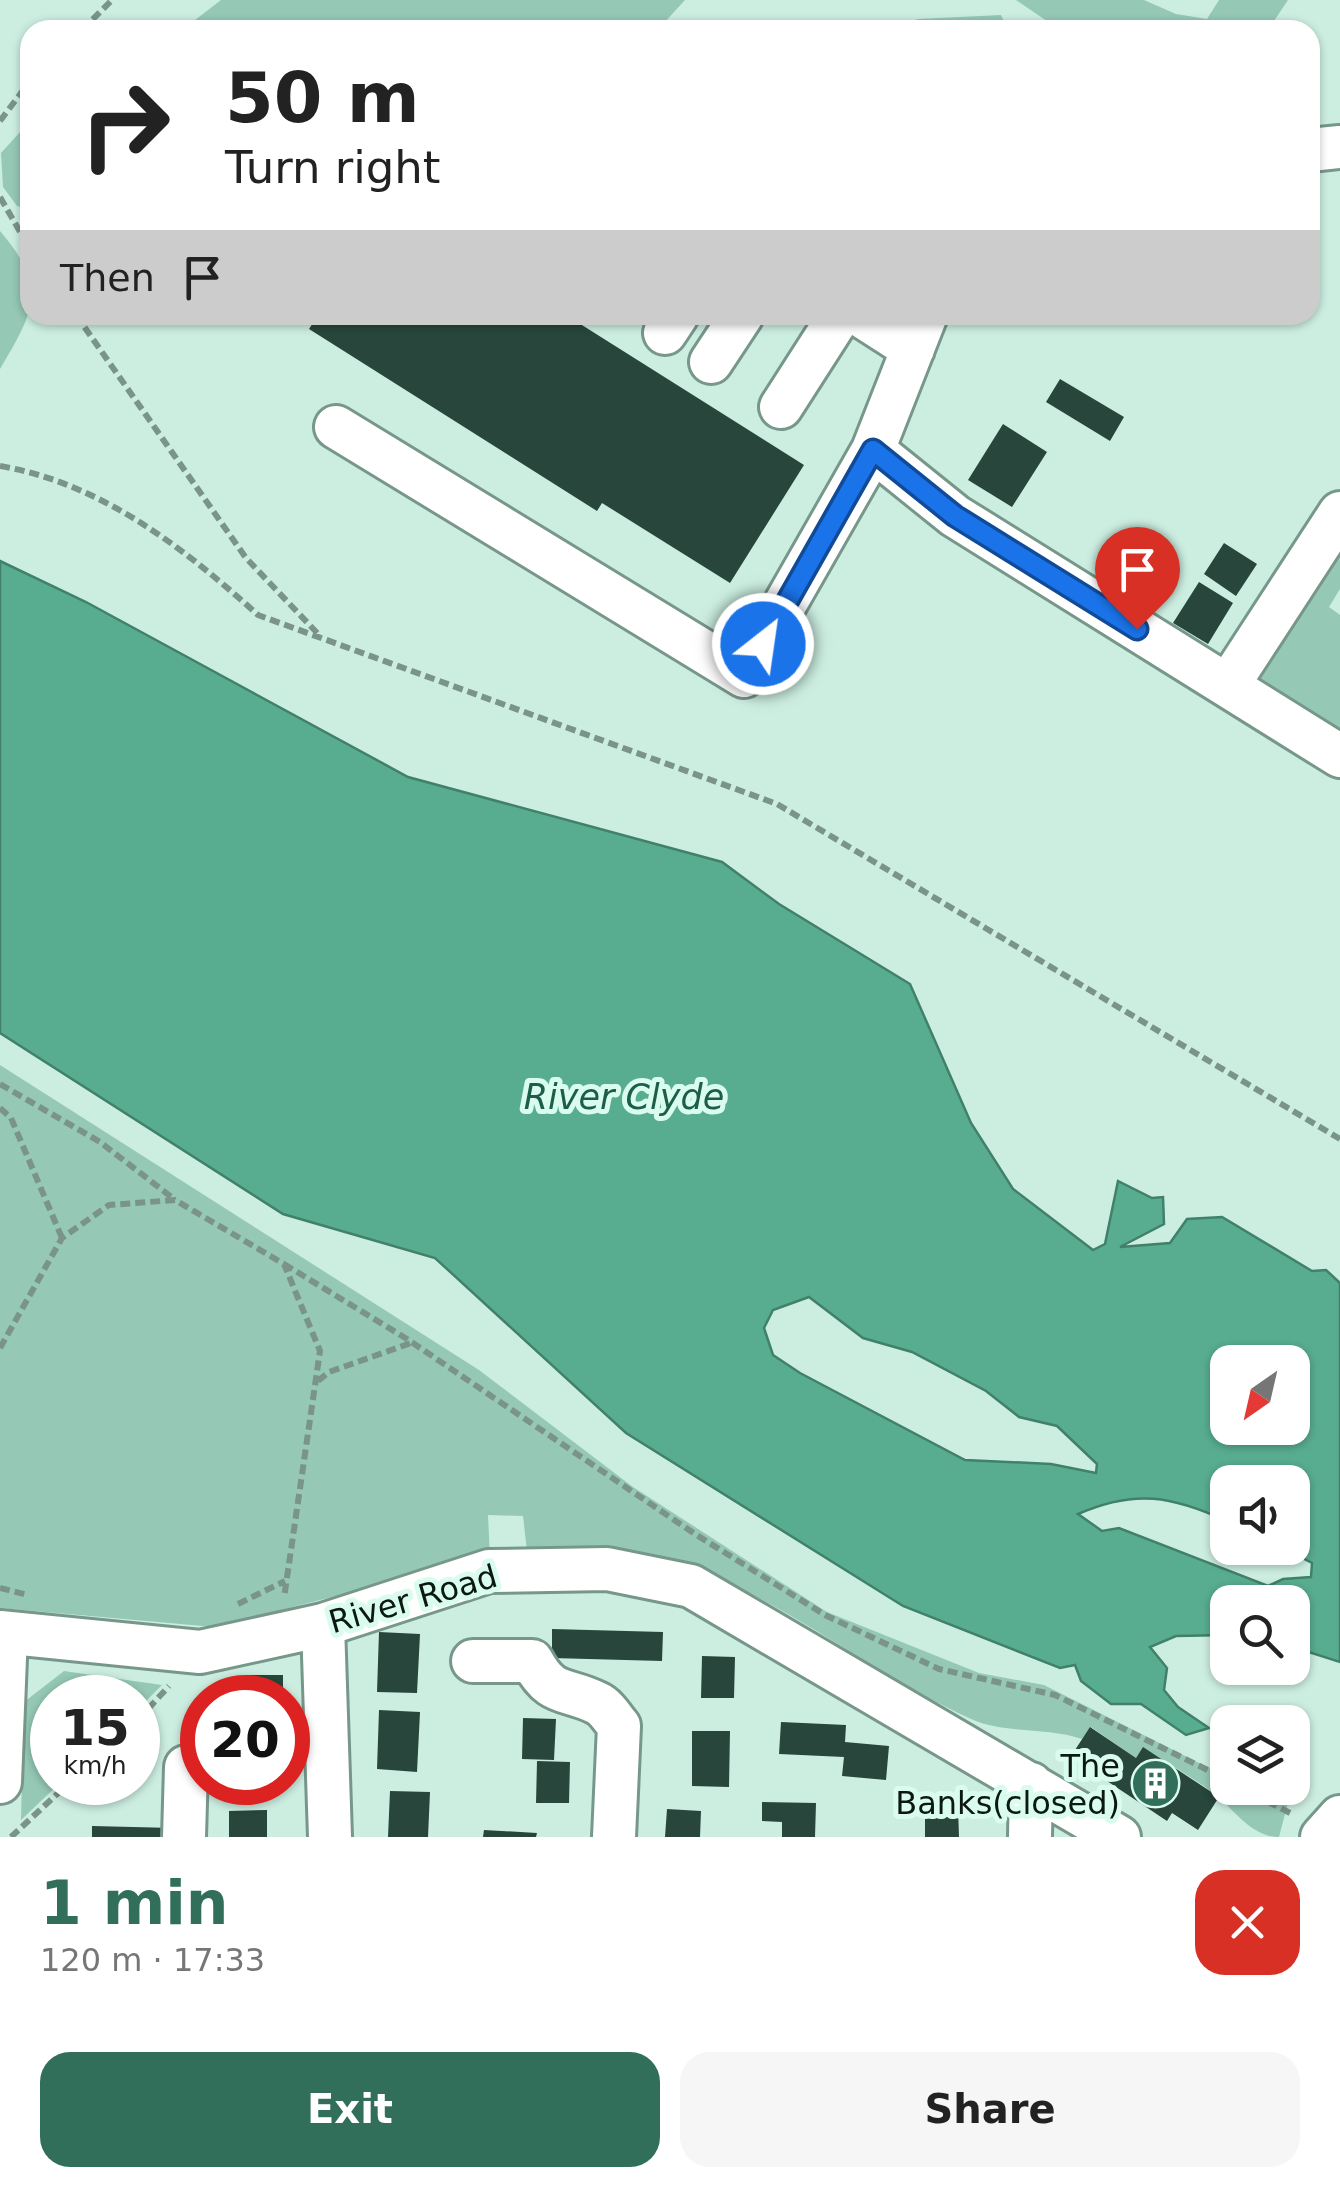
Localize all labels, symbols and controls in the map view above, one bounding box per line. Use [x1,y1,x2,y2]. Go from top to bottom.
text: 50 m [225,57,420,139]
icon: right [60,60,190,190]
text: Turn right [225,141,440,194]
icon: arrive [175,250,230,305]
text: Then [60,256,155,300]
pin [1095,527,1180,630]
icon: arrive [1110,542,1165,597]
position arrow [711,592,815,696]
water label: River Clyde [524,1077,724,1117]
north arrow [1210,1345,1310,1445]
map controls [1210,1345,1310,1805]
button: sound [1210,1465,1310,1565]
street label: River Road [324,1557,502,1641]
button: search [1210,1585,1310,1685]
speed limit sign: 20 [180,1675,310,1805]
text: 15 [60,1699,130,1757]
button: layers [1210,1705,1310,1805]
place label: The Banks(closed) [895,1747,1120,1822]
text: km/h [63,1751,127,1780]
building icon: The Banks(closed) [1129,1758,1181,1810]
text: 1 min [40,1868,228,1938]
button: close [1195,1870,1300,1975]
text: 120 m · 17:33 [40,1941,265,1979]
button: Exit [40,2052,660,2167]
button: Share [680,2052,1300,2167]

